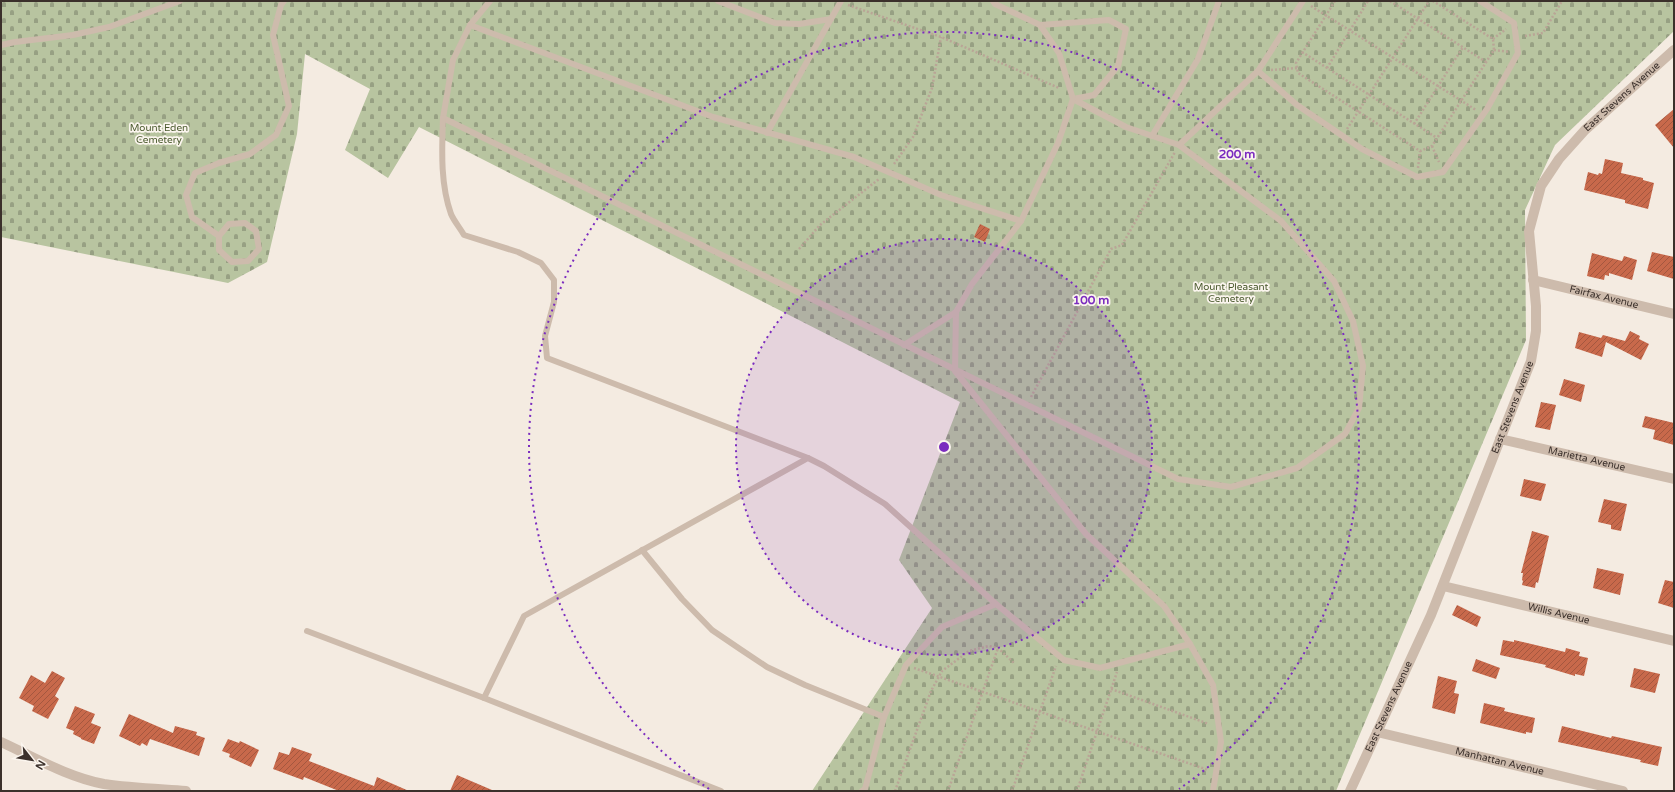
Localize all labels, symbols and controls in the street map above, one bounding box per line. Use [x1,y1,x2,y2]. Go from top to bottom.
street label: East Stevens Avenue [1581,59,1663,134]
park label: Mount Eden Cemetery [130,122,188,146]
text: 200 m [1219,147,1255,161]
park label: Mount Pleasant Cemetery [1194,281,1269,305]
street label: Fairfax Avenue [1568,283,1640,311]
text: 100 m [1073,293,1109,307]
street label: East Stevens Avenue [1489,359,1537,455]
centre of rings [937,440,951,454]
street label: Marietta Avenue [1547,444,1627,474]
street label: Willis Avenue [1527,600,1591,627]
street label: East Stevens Avenue [1363,659,1415,754]
north arrow [12,740,52,780]
street label: Manhattan Avenue [1454,745,1545,778]
text: N [32,758,48,772]

